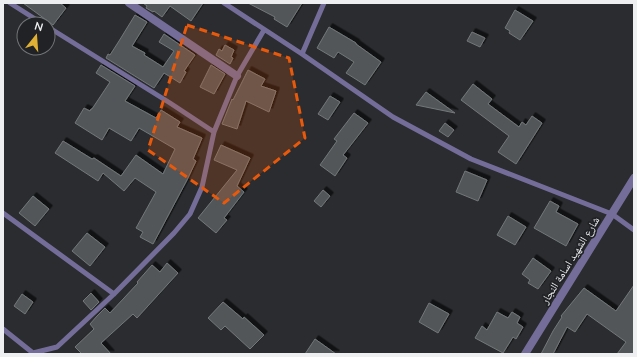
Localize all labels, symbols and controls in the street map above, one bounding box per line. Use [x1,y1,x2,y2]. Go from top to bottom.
north arrow [16,16,56,56]
text: N [33,19,45,34]
street label: شارع الشهيد اسامة النجار [537,214,603,307]

